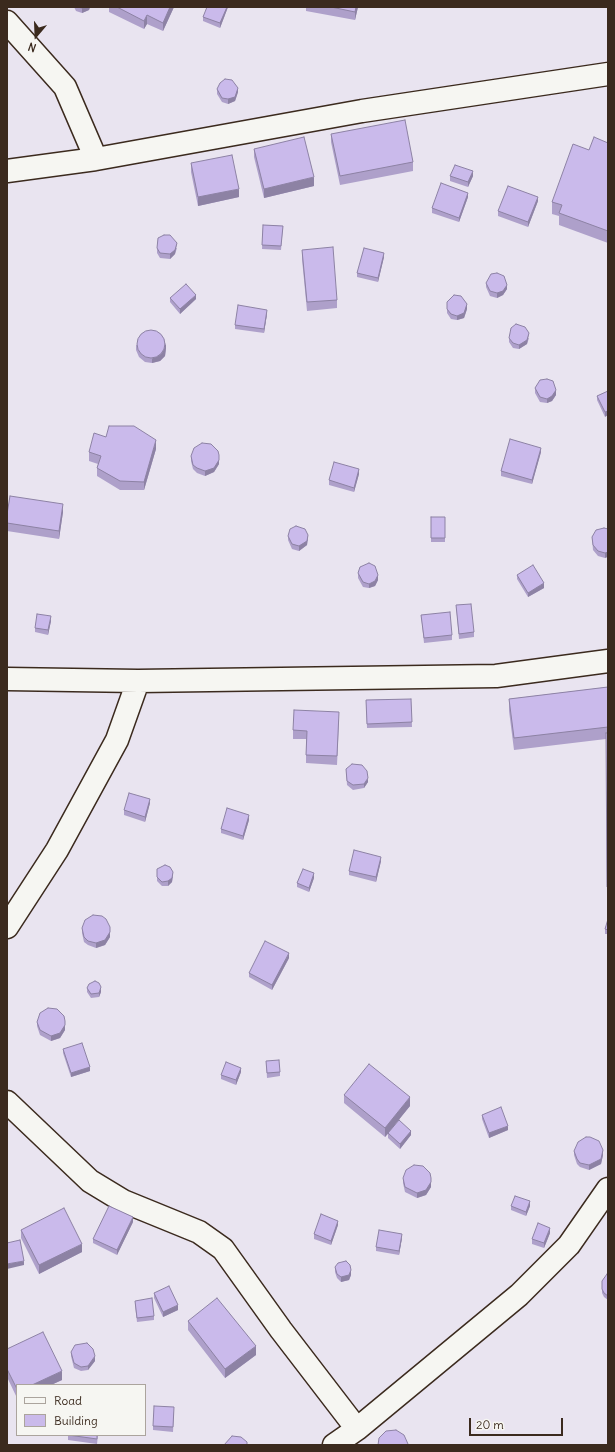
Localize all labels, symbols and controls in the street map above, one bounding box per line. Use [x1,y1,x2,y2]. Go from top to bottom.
north arrow [16,16,56,56]
text: N [26,39,38,55]
legend [16,1384,146,1436]
text: Road [54,1393,82,1408]
scale bar [471,1410,565,1436]
text: Building [54,1413,98,1428]
text: 20 m [476,1417,504,1432]

